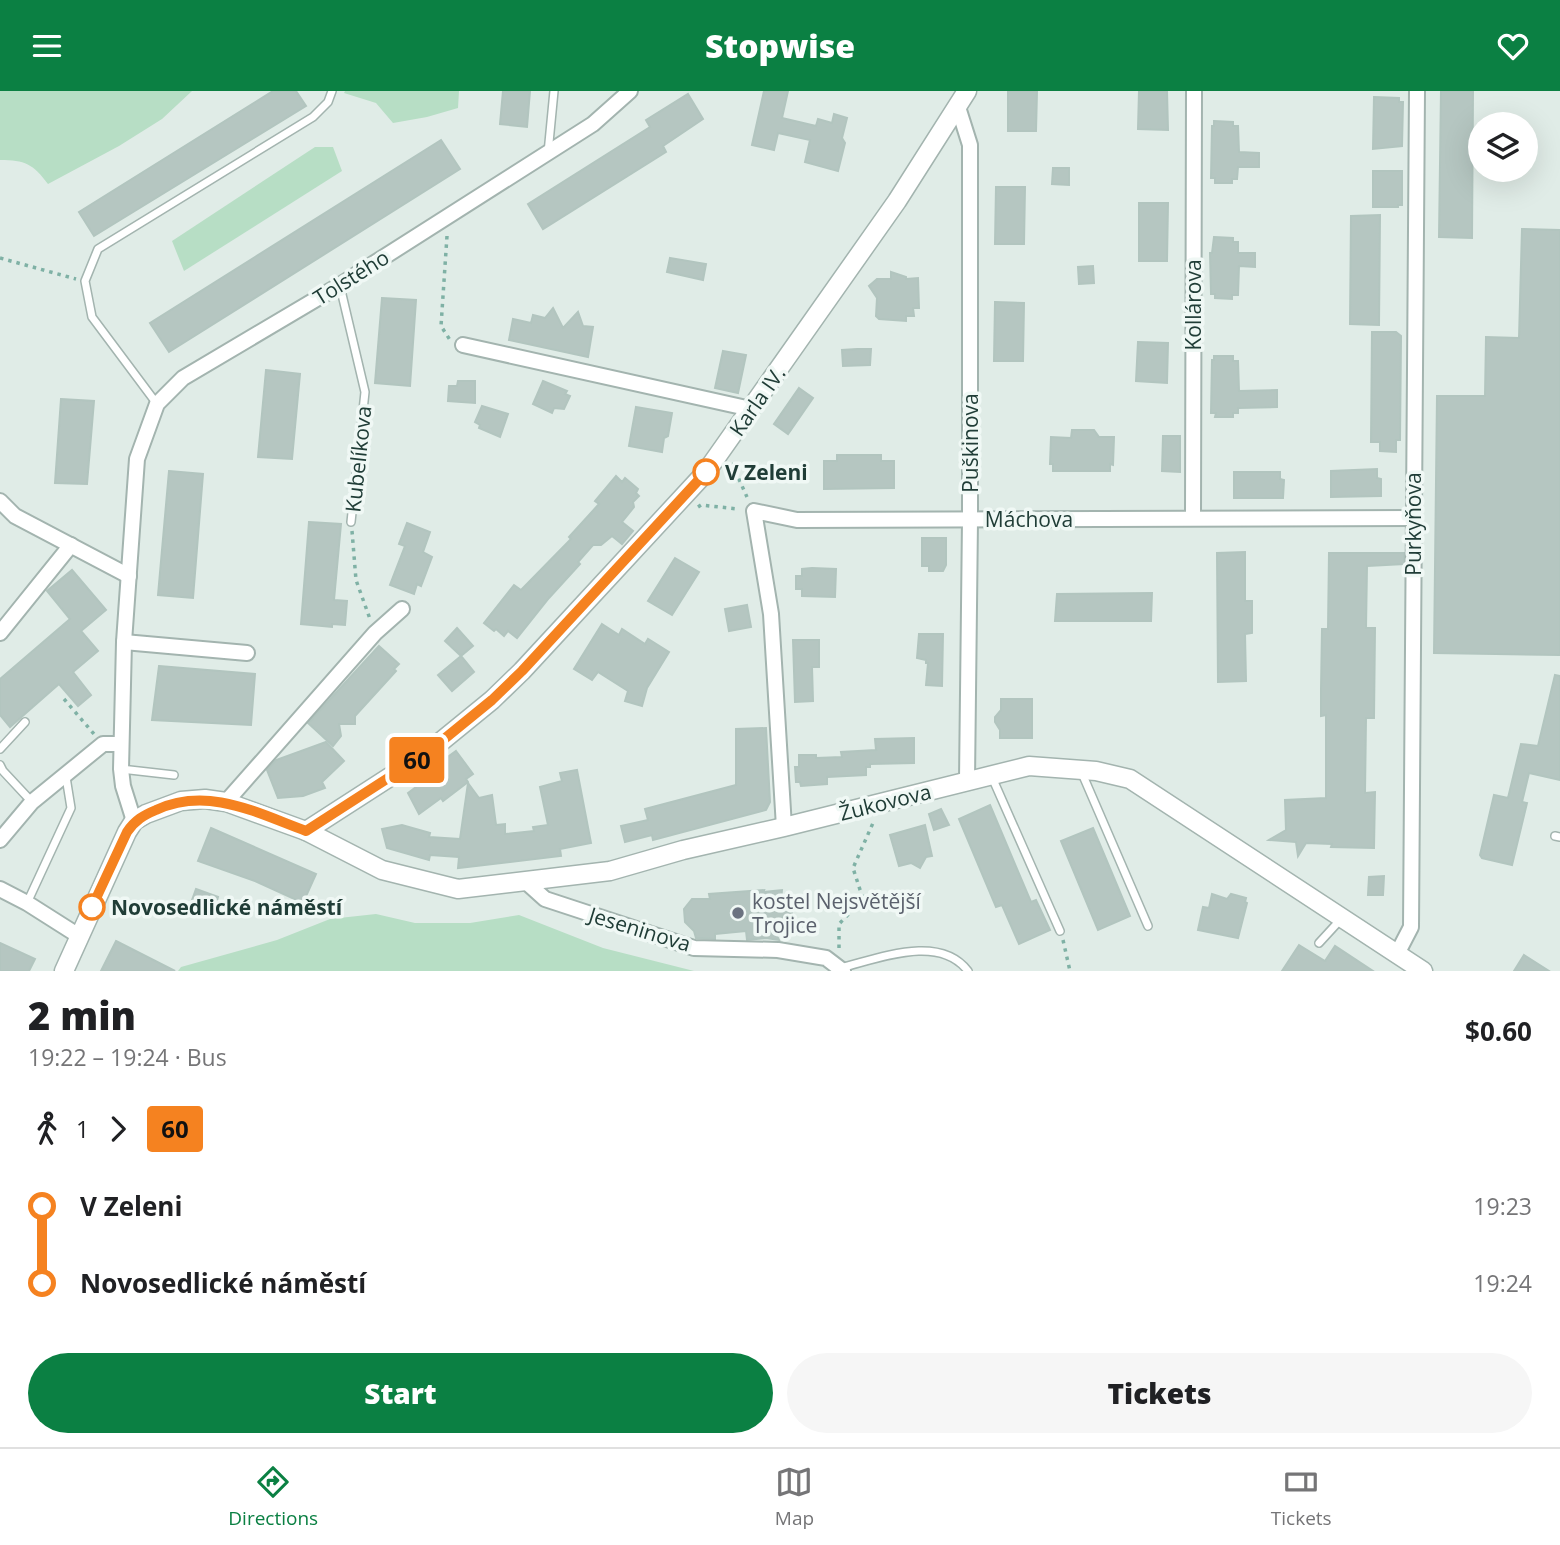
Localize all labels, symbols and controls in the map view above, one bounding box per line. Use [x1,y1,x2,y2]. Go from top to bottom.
text: Stopwise [705,24,855,67]
icon: menu [28,27,66,65]
icon: heart [1494,27,1532,65]
map controls [1468,112,1538,182]
button: layers [1468,112,1538,182]
street label: Tolstého [308,243,394,311]
street label: Kollárova [1179,259,1207,351]
street label: Karla IV. [723,360,791,442]
street label: Puškinova [956,393,984,493]
street label: Kubelíkova [338,404,378,514]
place label: V Zeleni [725,458,808,486]
marker: V Zeleni [693,459,719,485]
street label: Purkyňova [1399,472,1427,576]
street label: Máchova [985,505,1073,533]
line badge: 60 [386,737,448,783]
text: 60 [403,743,431,776]
street label: Žukovova [836,777,934,827]
place label: kostel Nejsvětější Trojice [752,887,921,939]
place label: Novosedlické náměstí [111,893,344,921]
marker: Novosedlické náměstí [79,894,105,920]
street label: Jeseninova [584,900,694,958]
marker: kostel Nejsvětější Trojice [730,905,746,921]
text: 2 min [28,989,136,1041]
text: $0.60 [1465,1013,1532,1049]
text: 19:22 – 19:24 · Bus [28,1041,227,1073]
icon: walk [28,1110,66,1148]
icon: forward [99,1110,137,1148]
text: 60 [161,1112,189,1145]
text: 1 [76,1113,89,1145]
text: V Zeleni [80,1188,182,1224]
text: 19:23 [1473,1190,1532,1222]
text: Novosedlické náměstí [80,1265,366,1301]
text: 19:24 [1473,1267,1532,1299]
button: Start [28,1353,773,1433]
button: Tickets [787,1353,1532,1433]
tab: Directions [228,1463,318,1531]
tab: Map [775,1463,814,1531]
tab: Tickets [1271,1463,1332,1531]

